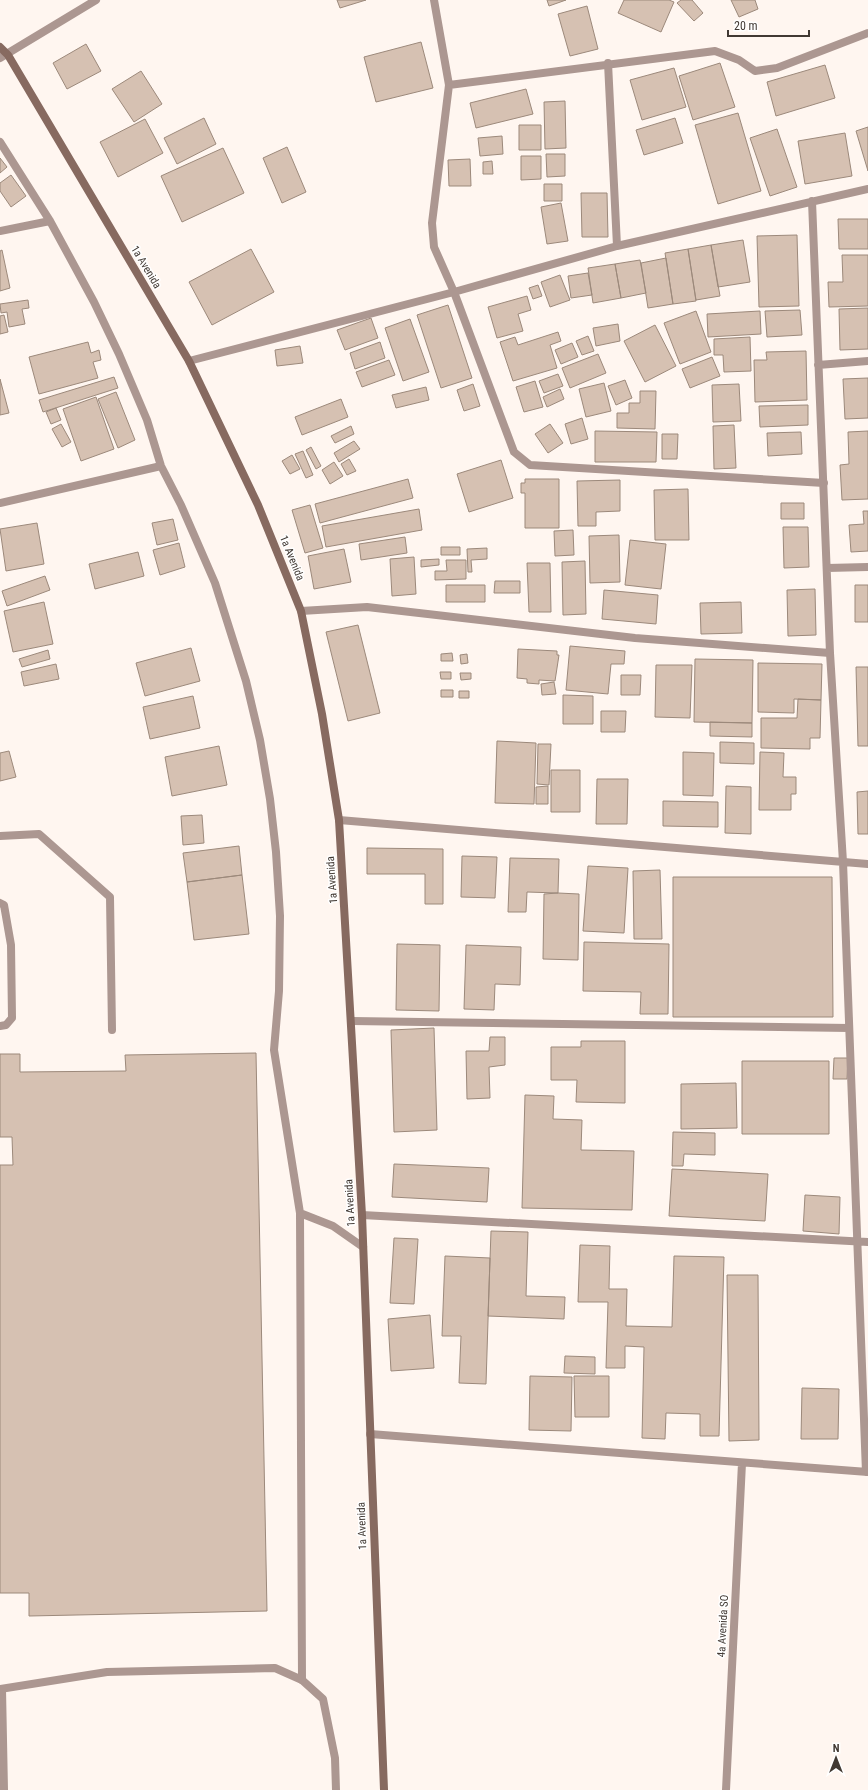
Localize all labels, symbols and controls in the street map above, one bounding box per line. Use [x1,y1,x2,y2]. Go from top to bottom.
scale bar [728,12,809,38]
text: 20 m [734,19,758,33]
street label: 1a Avenida [128,243,164,291]
street label: 1a Avenida [277,533,307,583]
street label: 1a Avenida [324,856,340,904]
street label: 1a Avenida [342,1179,358,1227]
street label: 1a Avenida [355,1502,369,1550]
street label: 4a Avenida SO [715,1594,731,1658]
north arrow [816,1738,856,1778]
text: N [833,1742,840,1755]

